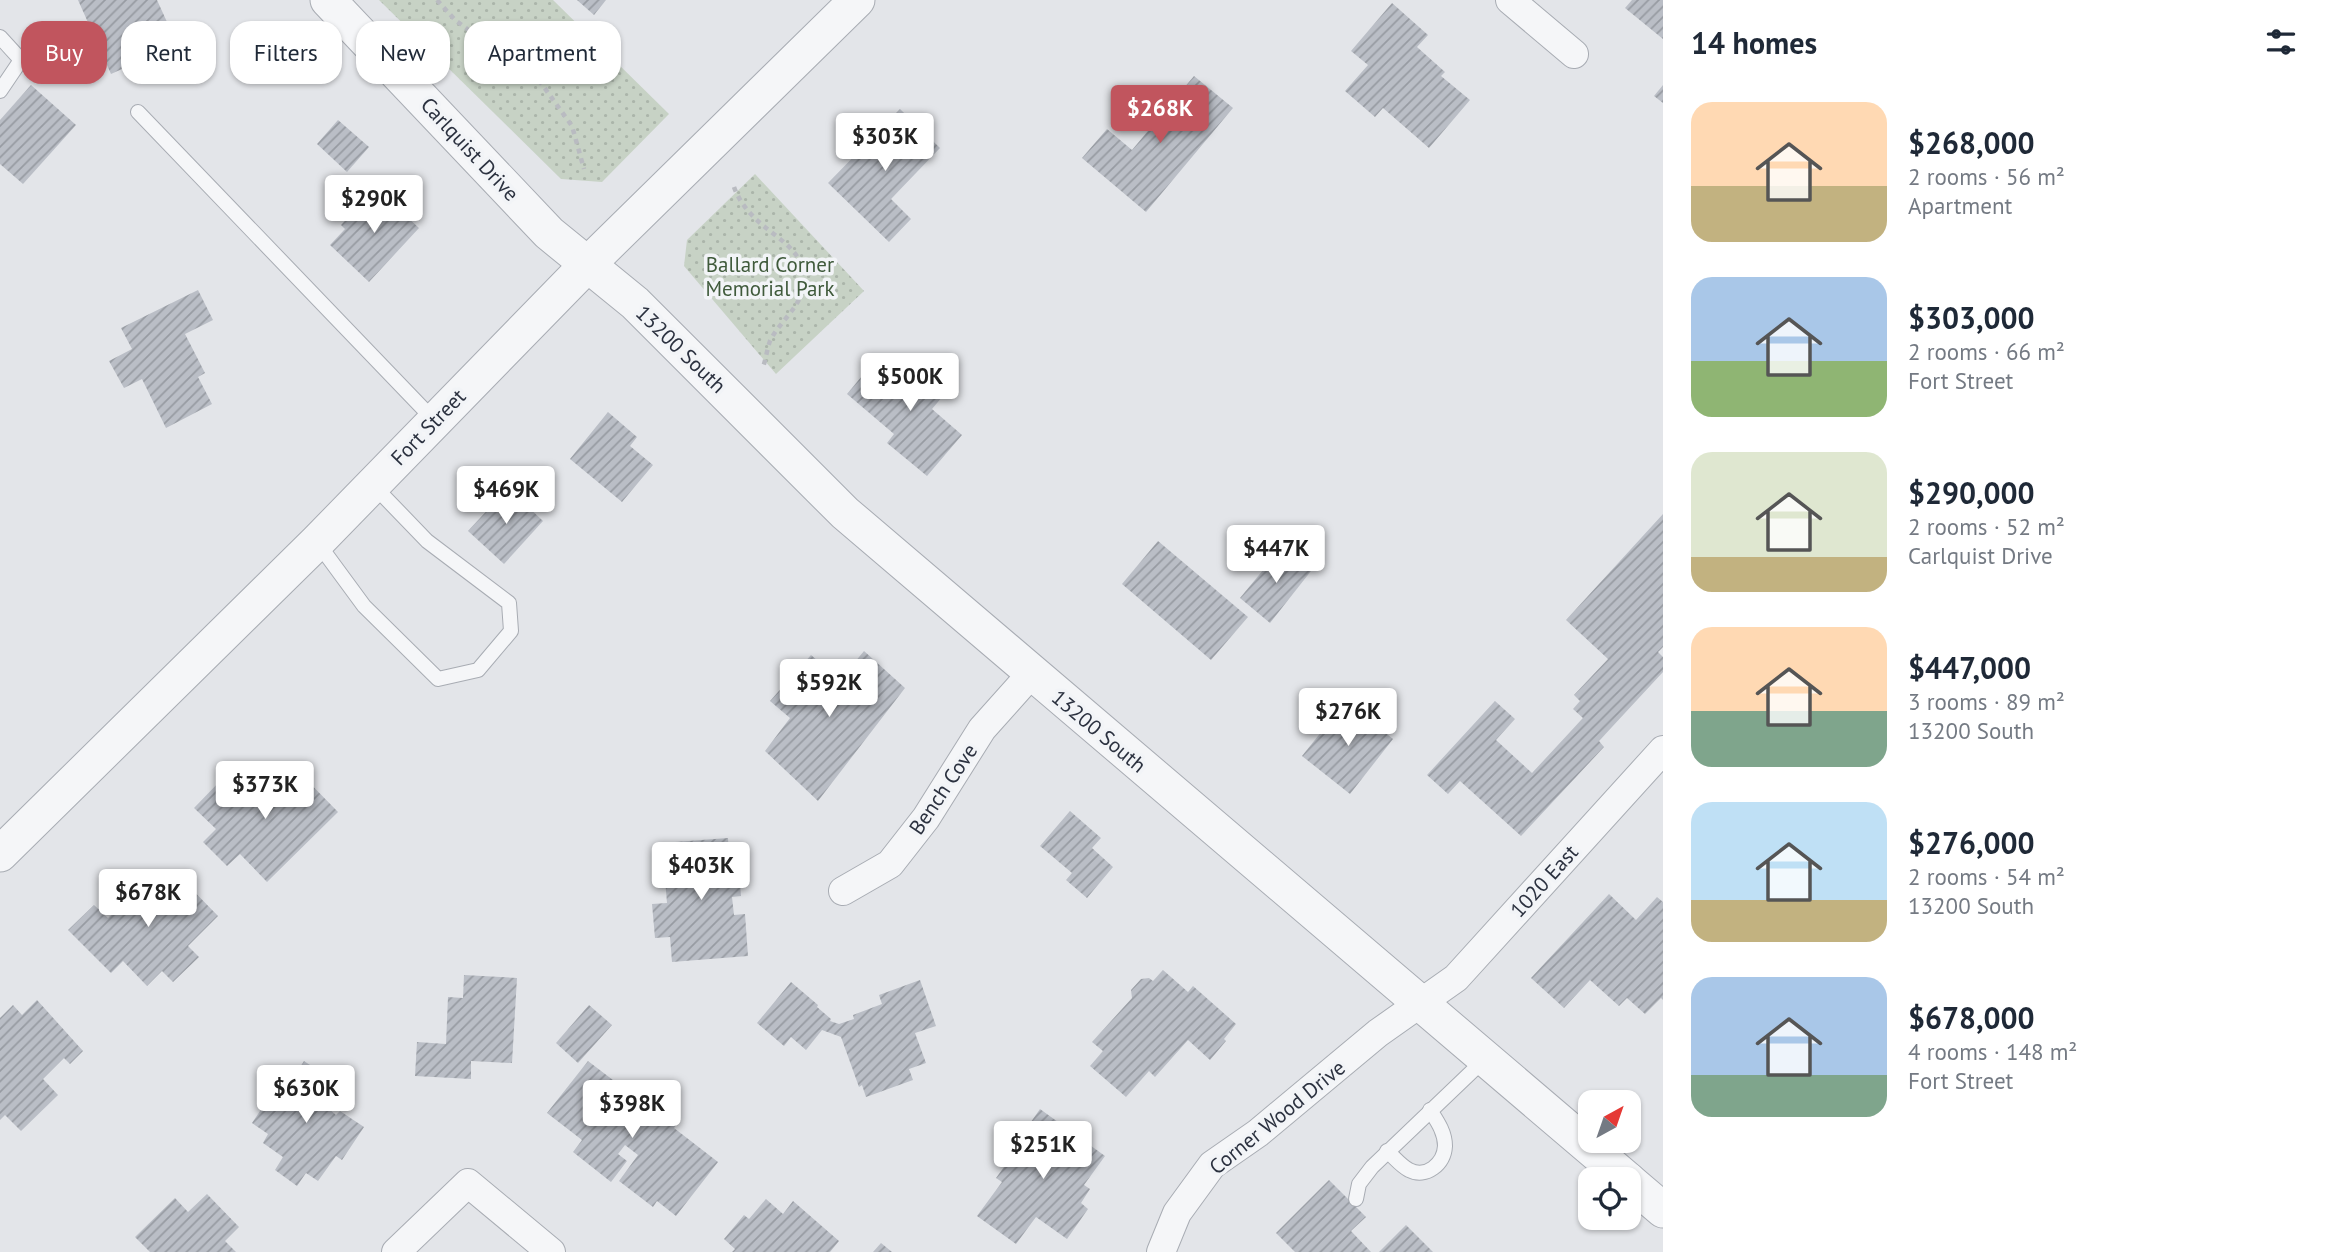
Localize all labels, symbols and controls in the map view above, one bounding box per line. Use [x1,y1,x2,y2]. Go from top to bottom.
chip: Buy [21,21,107,84]
chip: Rent [121,21,216,84]
chip: Filters [230,21,342,84]
chip: New [356,21,450,84]
chip: Apartment [464,21,621,84]
text: 14 homes [1691,23,1817,62]
icon: filters [2262,23,2300,61]
pin: $268K [1111,86,1209,145]
street label: Carlquist Drive [415,91,525,207]
text: $268K [1127,93,1193,122]
pin: $303K [836,114,934,173]
text: $303K [852,121,918,150]
text: $268,000 [1908,123,2035,162]
icon: home [1747,130,1831,214]
text: 2 rooms · 56 m² [1908,162,2065,191]
pin: $290K [325,176,423,235]
text: $290K [341,183,407,212]
text: Apartment [1908,191,2012,220]
park label: Ballard Corner Memorial Park [705,251,835,302]
text: $303,000 [1908,298,2035,337]
street label: 13200 South [630,299,732,399]
icon: home [1747,305,1831,389]
text: 2 rooms · 66 m² [1908,337,2065,366]
pin: $500K [861,354,959,413]
text: $500K [877,361,943,390]
text: Fort Street [1908,366,2013,395]
street label: Fort Street [385,383,471,471]
pin: $469K [457,466,555,526]
text: $290,000 [1908,473,2035,512]
text: $469K [473,474,539,503]
icon: home [1747,480,1831,564]
text: 2 rooms · 52 m² [1908,512,2065,541]
pin: $447K [1227,526,1325,585]
text: $447K [1243,533,1309,562]
text: Carlquist Drive [1908,541,2053,570]
text: $447,000 [1908,648,2031,687]
icon: home [1747,655,1831,739]
pin: $592K [780,660,878,719]
text: $592K [796,667,862,696]
street label: 13200 South [1046,684,1152,778]
text: 3 rooms · 89 m² [1908,687,2065,716]
pin: $276K [1299,688,1397,748]
text: $276K [1315,696,1381,725]
text: 13200 South [1908,716,2034,745]
street label: Bench Cove [903,738,983,840]
pin: $373K [216,762,314,821]
text: $373K [232,769,298,798]
text: $276,000 [1908,823,2035,862]
icon: home [1747,830,1831,914]
street label: 1020 East [1504,839,1584,923]
pin: $403K [652,842,750,902]
text: $403K [668,850,734,879]
text: 2 rooms · 54 m² [1908,862,2065,891]
pin: $678K [99,870,197,929]
text: $678K [115,877,181,906]
text: 13200 South [1908,891,2034,920]
text: $678,000 [1908,998,2035,1037]
icon: home [1747,1005,1831,1089]
text: 4 rooms · 148 m² [1908,1037,2077,1066]
street label: Corner Wood Drive [1204,1054,1350,1180]
pin: $630K [257,1066,355,1125]
text: Fort Street [1908,1066,2013,1095]
text: $630K [273,1073,339,1102]
pin: $398K [583,1080,681,1140]
text: $398K [599,1088,665,1117]
north arrow [1578,1090,1642,1153]
map controls [1578,1090,1641,1230]
pin: $251K [994,1122,1092,1181]
text: $251K [1010,1129,1076,1158]
button: locate [1578,1167,1641,1230]

